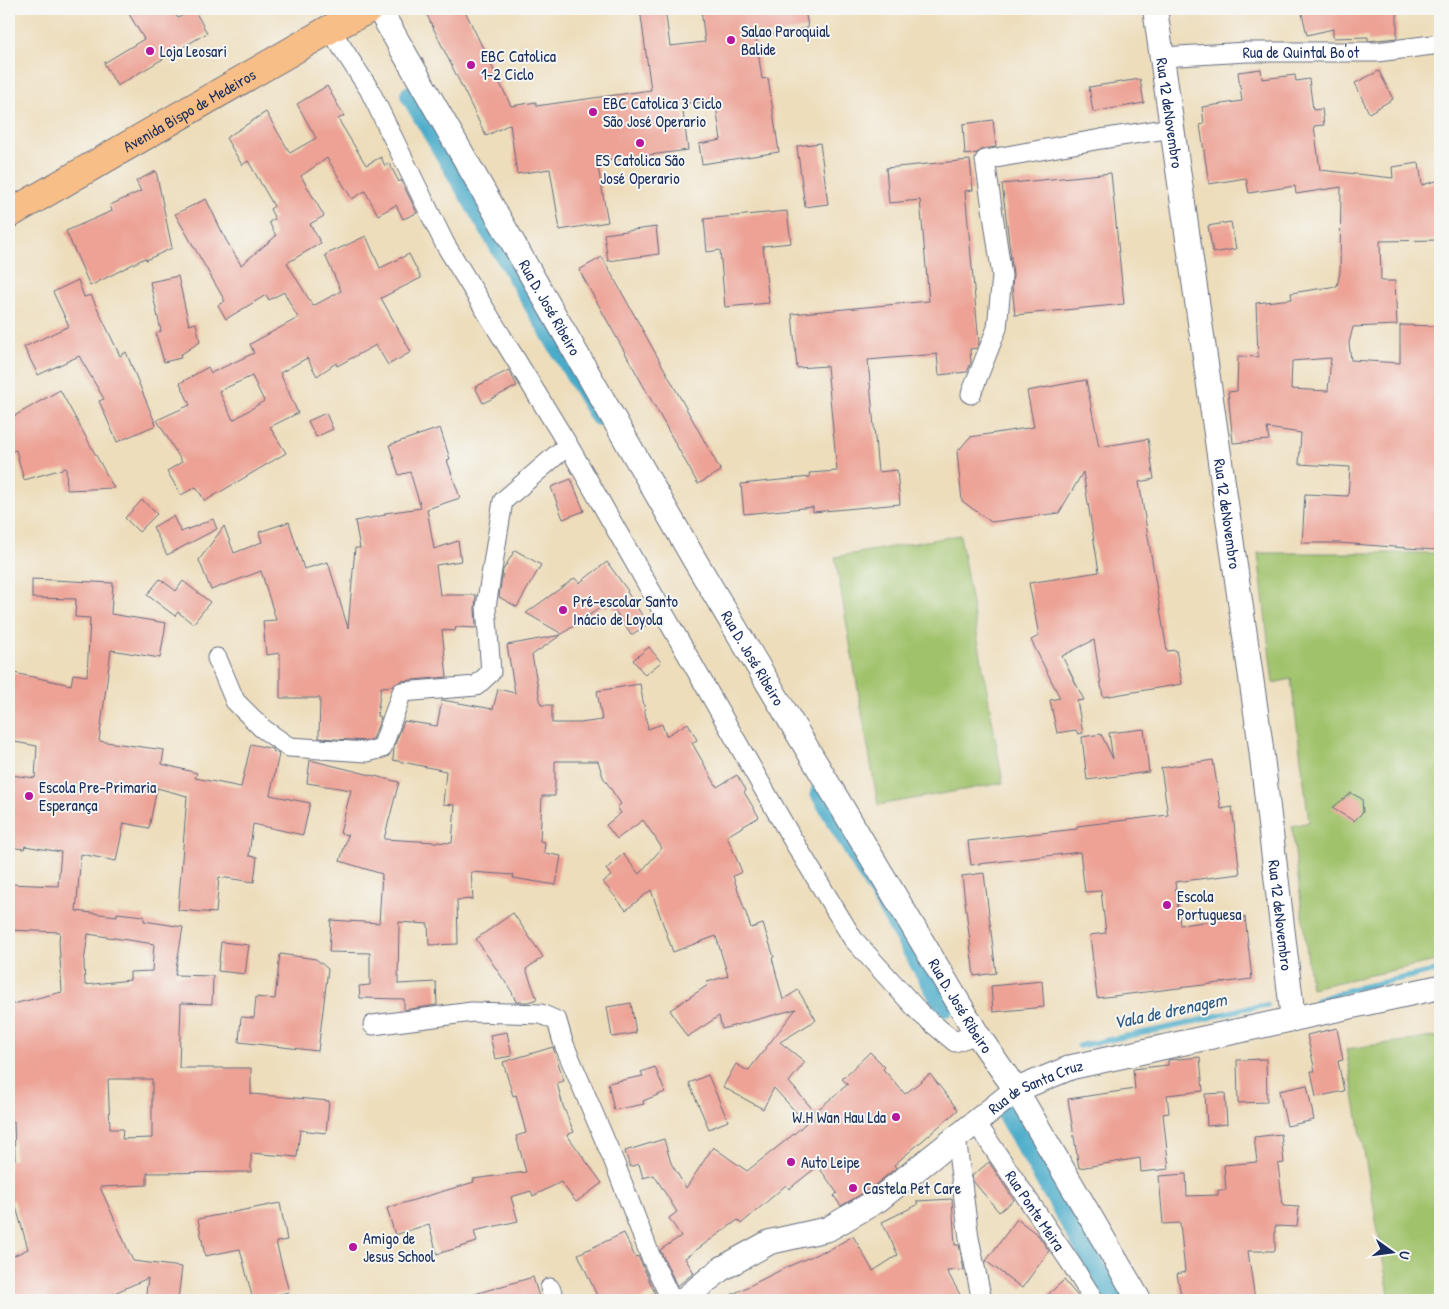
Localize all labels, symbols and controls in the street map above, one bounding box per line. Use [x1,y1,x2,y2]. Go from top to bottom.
place label: Salao Paroquial Balide [741,20,831,60]
marker: Salao Paroquial Balide [725,34,737,46]
place label: Loja Leosari [160,40,227,62]
street label: Rua de Quintal Bo'ot [1242,41,1360,63]
marker: Loja Leosari [144,45,156,57]
place label: EBC Catolica 1-2 Ciclo [481,45,556,85]
street label: Rua 12 deNovembro [1151,56,1189,170]
marker: EBC Catolica 1-2 Ciclo [465,59,477,71]
street label: Avenida Bispo de Medeiros [119,63,260,157]
place label: EBC Catolica 3 Ciclo São José Operario [603,92,722,132]
marker: EBC Catolica 3 Ciclo São José Operario [587,106,599,118]
marker: ES Catolica São José Operario [634,137,646,149]
place label: ES Catolica São José Operario [595,149,685,189]
street label: Rua D. José Ribeiro [514,256,586,360]
street label: Rua 12 deNovembro [1209,457,1246,571]
place label: Pré-escolar Santo Inácio de Loyola [573,590,679,630]
marker: Pré-escolar Santo Inácio de Loyola [557,604,569,616]
street label: Rua D. José Ribeiro [716,606,790,710]
place label: Escola Pre-Primaria Esperança [39,776,156,816]
marker: Escola Pre-Primaria Esperança [23,790,35,802]
street label: Rua 12 deNovembro [1263,859,1298,972]
place label: Escola Portuguesa [1177,885,1242,925]
marker: Escola Portuguesa [1161,899,1173,911]
street label: Rua D. José Ribeiro [923,954,998,1058]
water label: Vala de drenagem [1111,986,1230,1035]
street label: Rua de Santa Cruz [983,1054,1085,1119]
place label: W.H Wan Hau Lda [792,1106,886,1128]
marker: W.H Wan Hau Lda [890,1111,902,1123]
place label: Auto Leipe [801,1151,861,1173]
marker: Auto Leipe [785,1156,797,1168]
street label: Rua Ponte Meira [1000,1166,1070,1255]
place label: Castela Pet Care [863,1177,962,1199]
marker: Castela Pet Care [847,1182,859,1194]
north arrow [1366,1226,1416,1276]
place label: Amigo de Jesus School [363,1227,436,1267]
marker: Amigo de Jesus School [347,1241,359,1253]
text: U [1395,1249,1415,1262]

